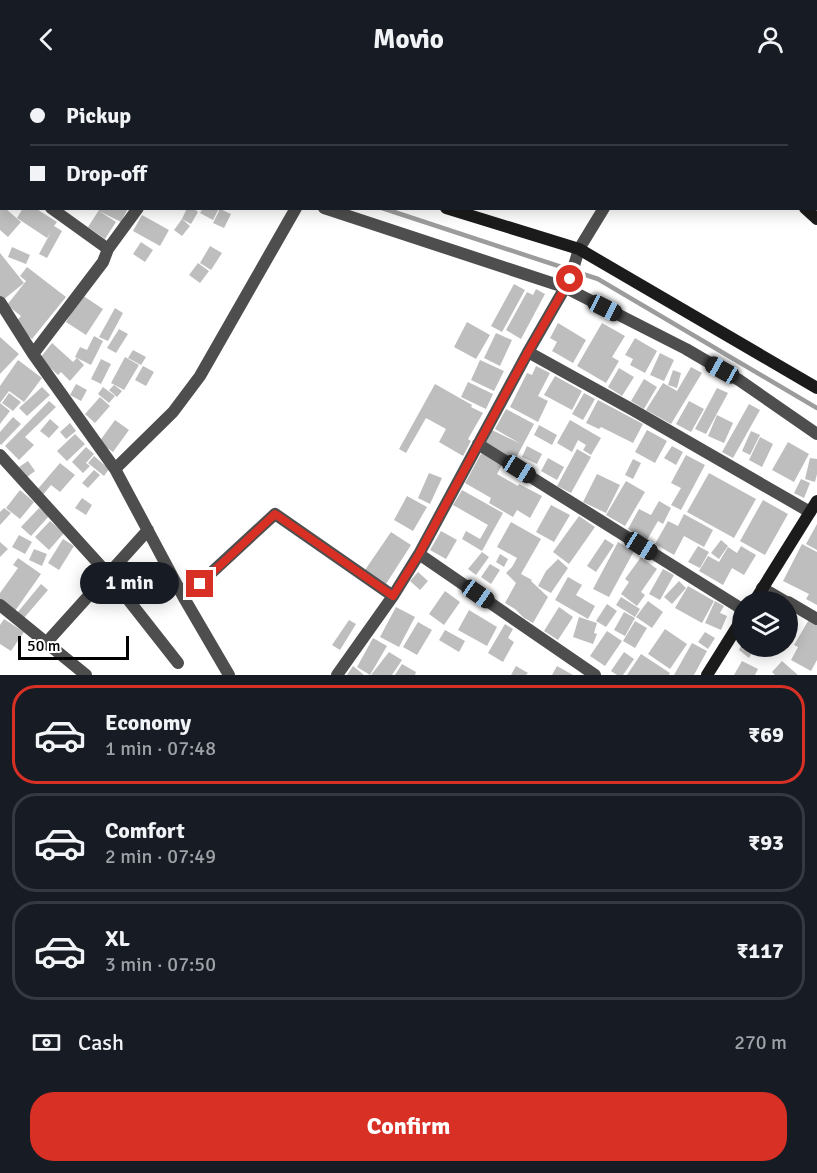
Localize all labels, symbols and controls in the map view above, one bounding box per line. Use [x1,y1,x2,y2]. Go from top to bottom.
icon: back [30,23,63,56]
text: Movio [373,23,444,56]
icon: person [754,23,787,56]
text: Pickup [66,102,131,129]
text: Drop-off [66,160,147,187]
route start [556,265,583,292]
car [585,292,625,324]
car [702,353,742,387]
car [499,452,539,486]
car [621,529,661,563]
callout: 1 min [80,563,179,605]
text: 1 min [105,570,154,595]
route end [186,570,213,597]
car [458,576,498,612]
map controls [732,591,798,657]
button: layers [732,591,798,657]
scale bar [18,633,129,660]
text: 50 m [27,636,61,656]
icon: car [33,708,87,762]
text: Economy [105,709,191,736]
text: ₹69 [748,721,784,748]
text: 1 min · 07:48 [105,736,216,761]
icon: car [33,816,87,870]
text: Comfort [105,817,185,844]
text: ₹93 [748,829,784,856]
text: 2 min · 07:49 [105,844,216,869]
icon: car [33,924,87,978]
text: XL [105,925,130,952]
text: ₹117 [736,937,784,964]
text: 3 min · 07:50 [105,952,216,977]
icon: cash [30,1026,63,1059]
text: Cash [78,1029,124,1056]
text: 270 m [734,1030,787,1055]
button: Confirm [30,1092,787,1161]

